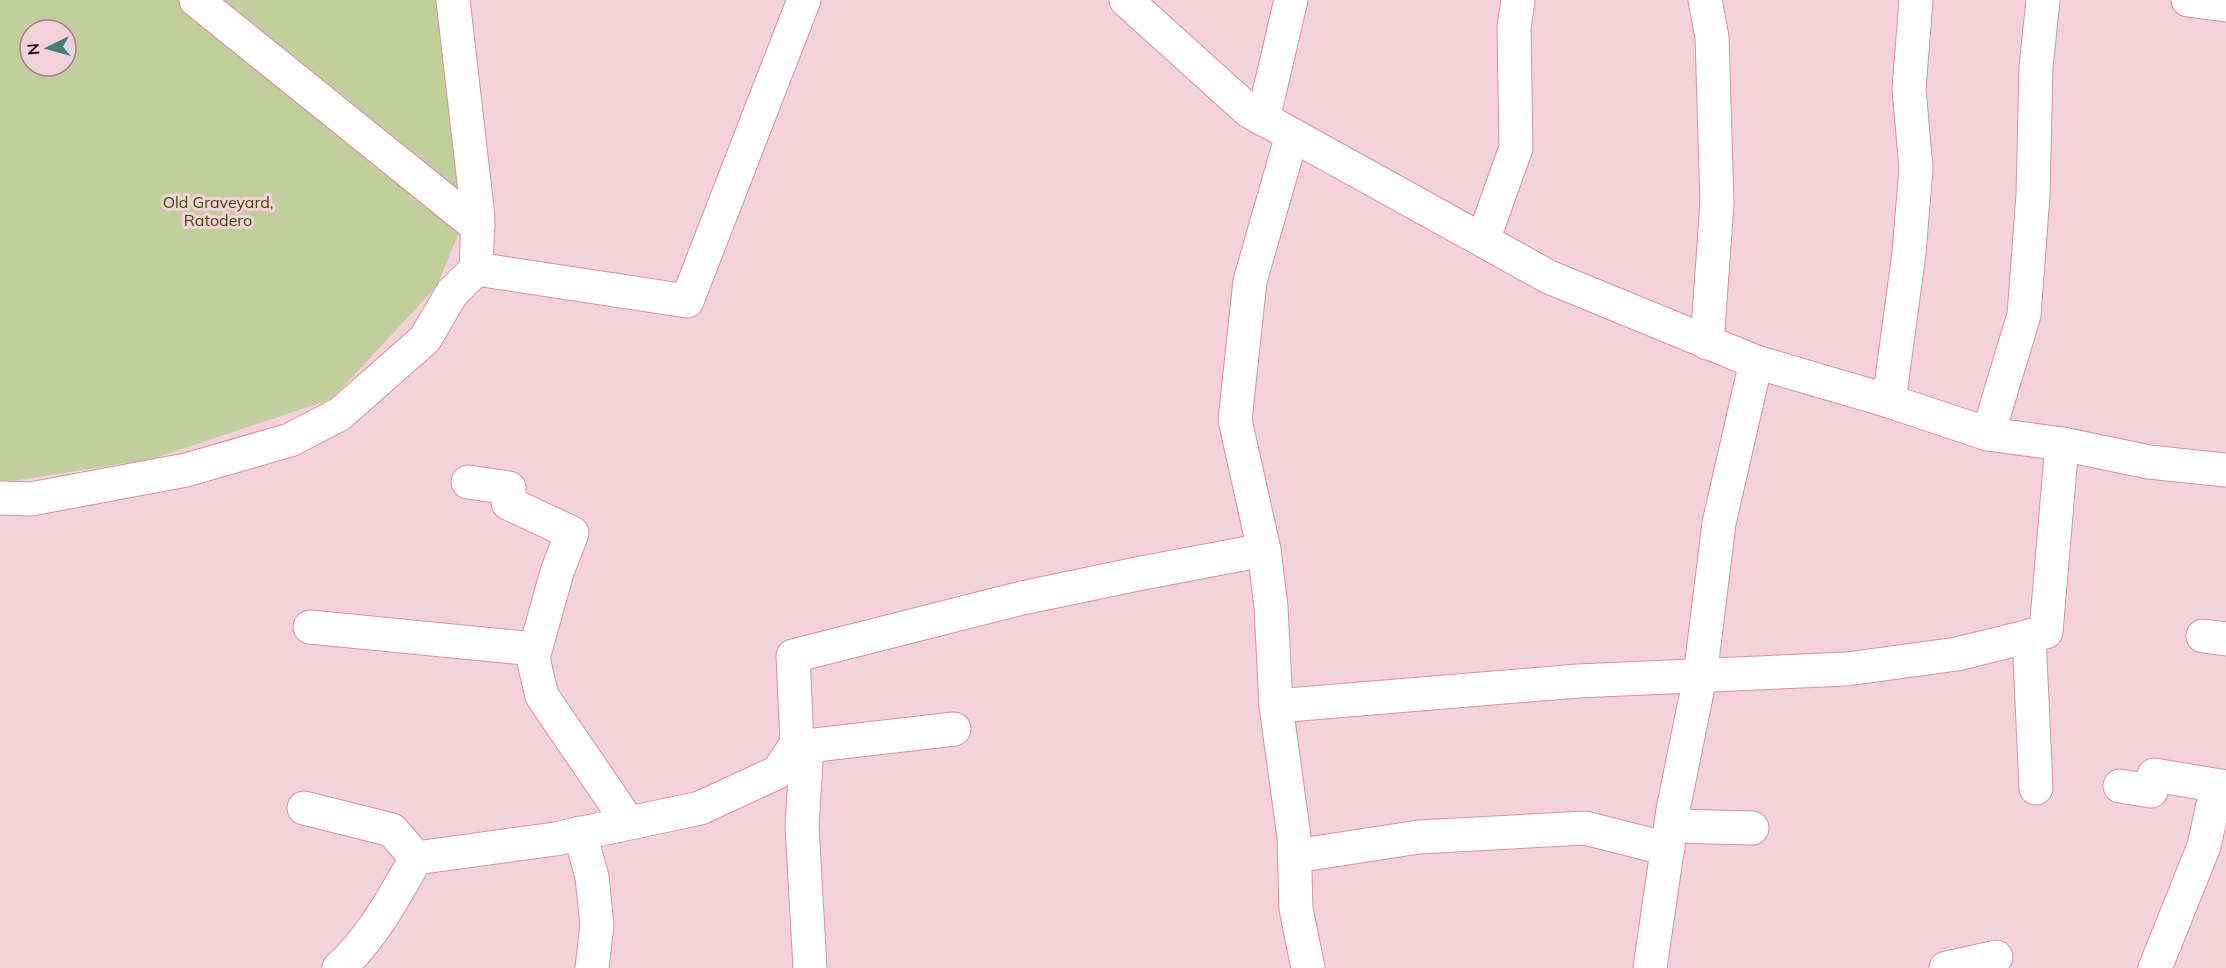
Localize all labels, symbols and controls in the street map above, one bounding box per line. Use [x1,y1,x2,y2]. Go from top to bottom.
north arrow [18,18,78,78]
text: N [23,42,44,56]
park label: Old Graveyard, Ratodero [163,192,273,230]

